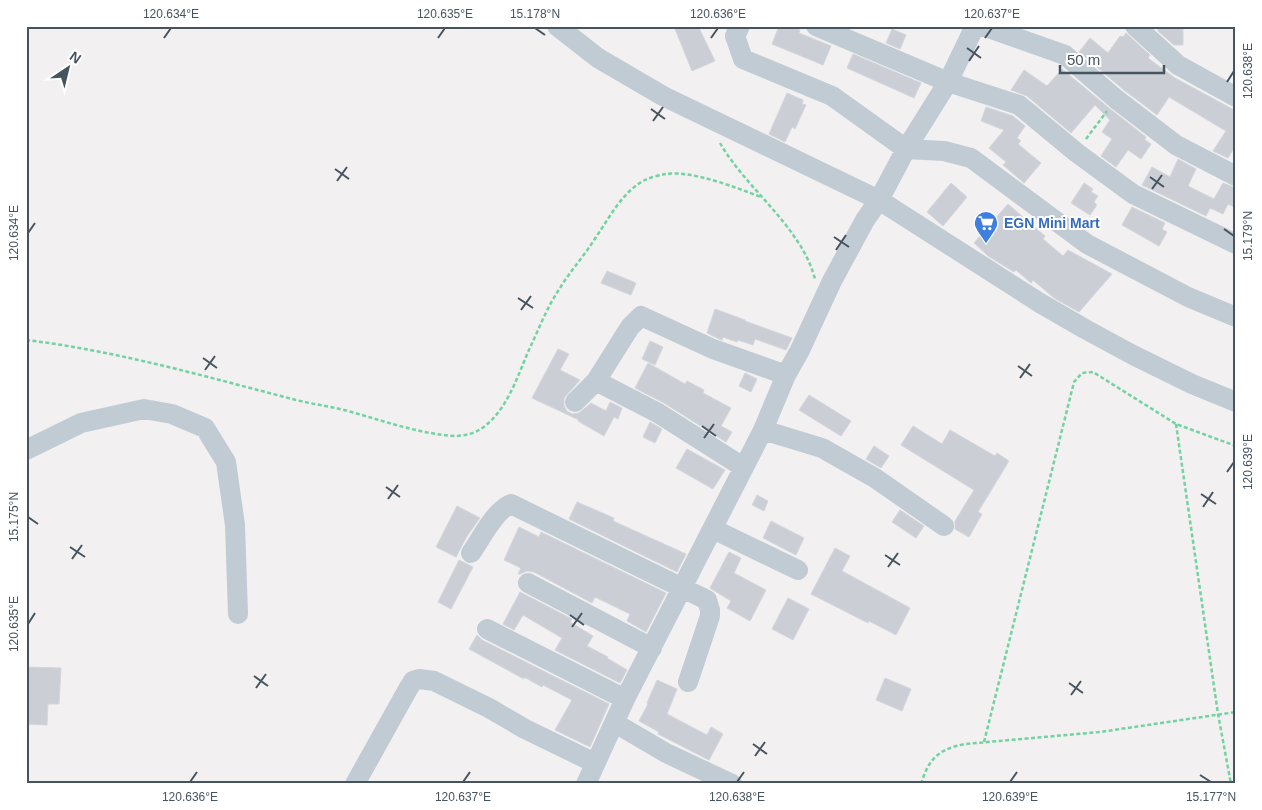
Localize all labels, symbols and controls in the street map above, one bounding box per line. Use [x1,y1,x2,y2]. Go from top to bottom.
text: 120.634°E [143,7,199,21]
text: 120.635°E [417,7,473,21]
text: 15.178°N [510,7,560,21]
text: 120.636°E [690,7,746,21]
text: 120.637°E [964,7,1020,21]
north arrow [42,42,92,92]
scale bar [1060,42,1163,74]
text: 120.638°E [1241,43,1255,99]
text: N [67,48,84,67]
text: 50 m [1067,51,1100,68]
text: 120.634°E [7,205,21,261]
supermarket icon: EGN Mini Mart [973,210,999,244]
text: 15.179°N [1241,211,1255,261]
place label: EGN Mini Mart [1004,215,1100,231]
text: 120.639°E [1241,434,1255,490]
text: 15.175°N [7,492,21,542]
text: 120.635°E [7,596,21,652]
text: 120.636°E [162,790,218,804]
text: 120.637°E [435,790,491,804]
text: 120.638°E [709,790,765,804]
text: 120.639°E [982,790,1038,804]
text: 15.177°N [1186,790,1236,804]

